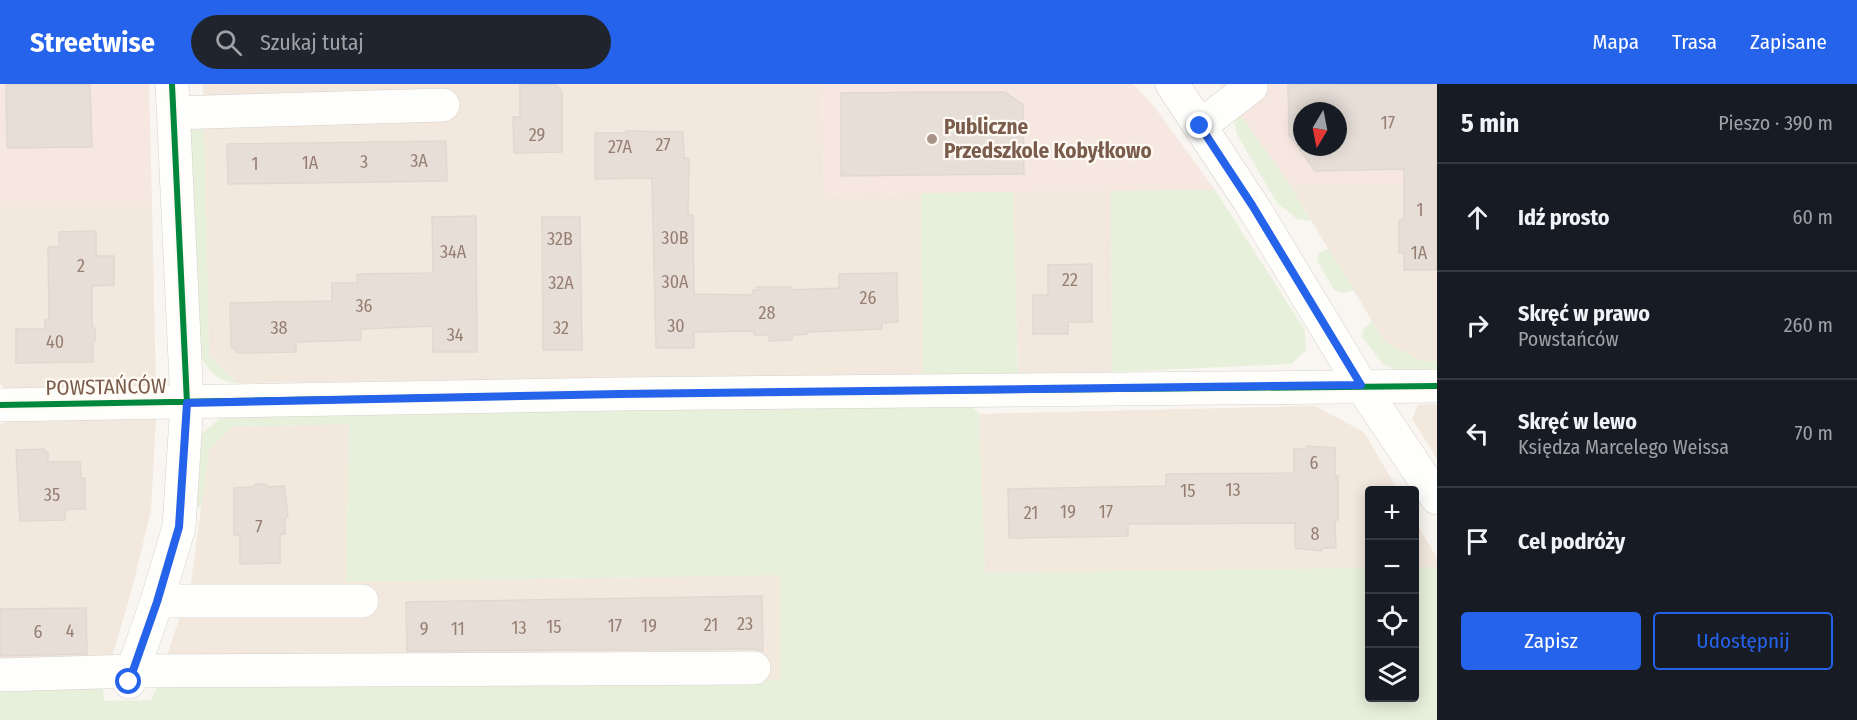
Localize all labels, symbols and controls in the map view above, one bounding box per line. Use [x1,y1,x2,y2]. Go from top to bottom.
search box [191,15,611,69]
text: Streetwise [30,26,155,59]
icon: search [212,26,245,59]
text: Szukaj tutaj [260,29,364,56]
text: Mapa [1593,29,1639,55]
text: Trasa [1672,29,1717,55]
text: Zapisane [1750,29,1827,55]
north arrow [1293,102,1347,156]
text: 5 min [1461,108,1519,139]
text: Pieszo · 390 m [1718,111,1833,135]
route end [1186,112,1212,138]
house number: 17 [1381,112,1395,134]
place label: Publiczne Przedszkole Kobyłkowo [944,114,1152,164]
house number: 29 [529,124,545,146]
marker: Publiczne Przedszkole Kobyłkowo [925,132,939,146]
house number: 27 [655,134,671,156]
house number: 27A [608,136,633,158]
house number: 3A [410,150,428,172]
house number: 3 [360,151,368,173]
house number: 1A [302,152,319,174]
house number: 1 [251,153,259,175]
house number: 1 [1416,199,1424,221]
icon: ahead [1461,201,1494,234]
text: Idź prosto [1518,204,1610,231]
text: 60 m [1793,205,1833,229]
house number: 30B [661,227,689,249]
house number: 32B [547,228,573,250]
house number: 34A [440,241,467,263]
house number: 1A [1411,242,1428,264]
house number: 2 [77,255,85,277]
house number: 22 [1062,269,1078,291]
house number: 30A [662,271,689,293]
house number: 32A [548,272,574,294]
house number: 26 [860,287,877,309]
house number: 36 [355,295,373,317]
text: Skręć w prawo [1518,300,1650,327]
house number: 28 [759,302,775,324]
icon: right [1461,309,1494,342]
text: 260 m [1784,313,1833,337]
house number: 30 [667,315,685,337]
house number: 38 [270,317,288,339]
house number: 32 [553,317,569,339]
house number: 34 [447,324,464,346]
text: Powstańców [1518,327,1619,351]
house number: 40 [46,331,64,353]
street label: POWSTAŃCÓW [45,373,167,401]
text: Skręć w lewo [1518,408,1637,435]
icon: left [1461,417,1494,450]
text: 70 m [1795,421,1833,445]
text: Księdza Marcelego Weissa [1518,435,1729,459]
house number: 6 [1310,452,1319,474]
house number: 13 [1225,479,1241,501]
house number: 15 [1180,480,1196,502]
house number: 35 [44,484,60,506]
map controls [1365,486,1419,702]
button: + [1365,486,1419,540]
house number: 19 [1060,501,1076,523]
house number: 17 [1099,501,1113,523]
house number: 21 [1024,502,1038,524]
house number: 7 [255,516,263,538]
house number: 8 [1311,523,1320,545]
icon: arrive [1461,525,1494,558]
text: Cel podróży [1518,528,1625,555]
button: − [1365,540,1419,594]
button: locate [1365,594,1419,648]
button: Zapisz [1461,612,1641,670]
button: Udostępnij [1653,612,1833,670]
house number: 23 [737,613,753,635]
house number: 21 [704,614,718,636]
house number: 17 [608,615,622,637]
house number: 19 [641,615,657,637]
house number: 15 [546,616,562,638]
house number: 13 [511,617,527,639]
house number: 9 [420,618,428,640]
house number: 11 [451,618,465,640]
house number: 4 [66,620,75,642]
house number: 6 [34,621,43,643]
button: layers [1365,648,1419,702]
route start [115,668,141,694]

